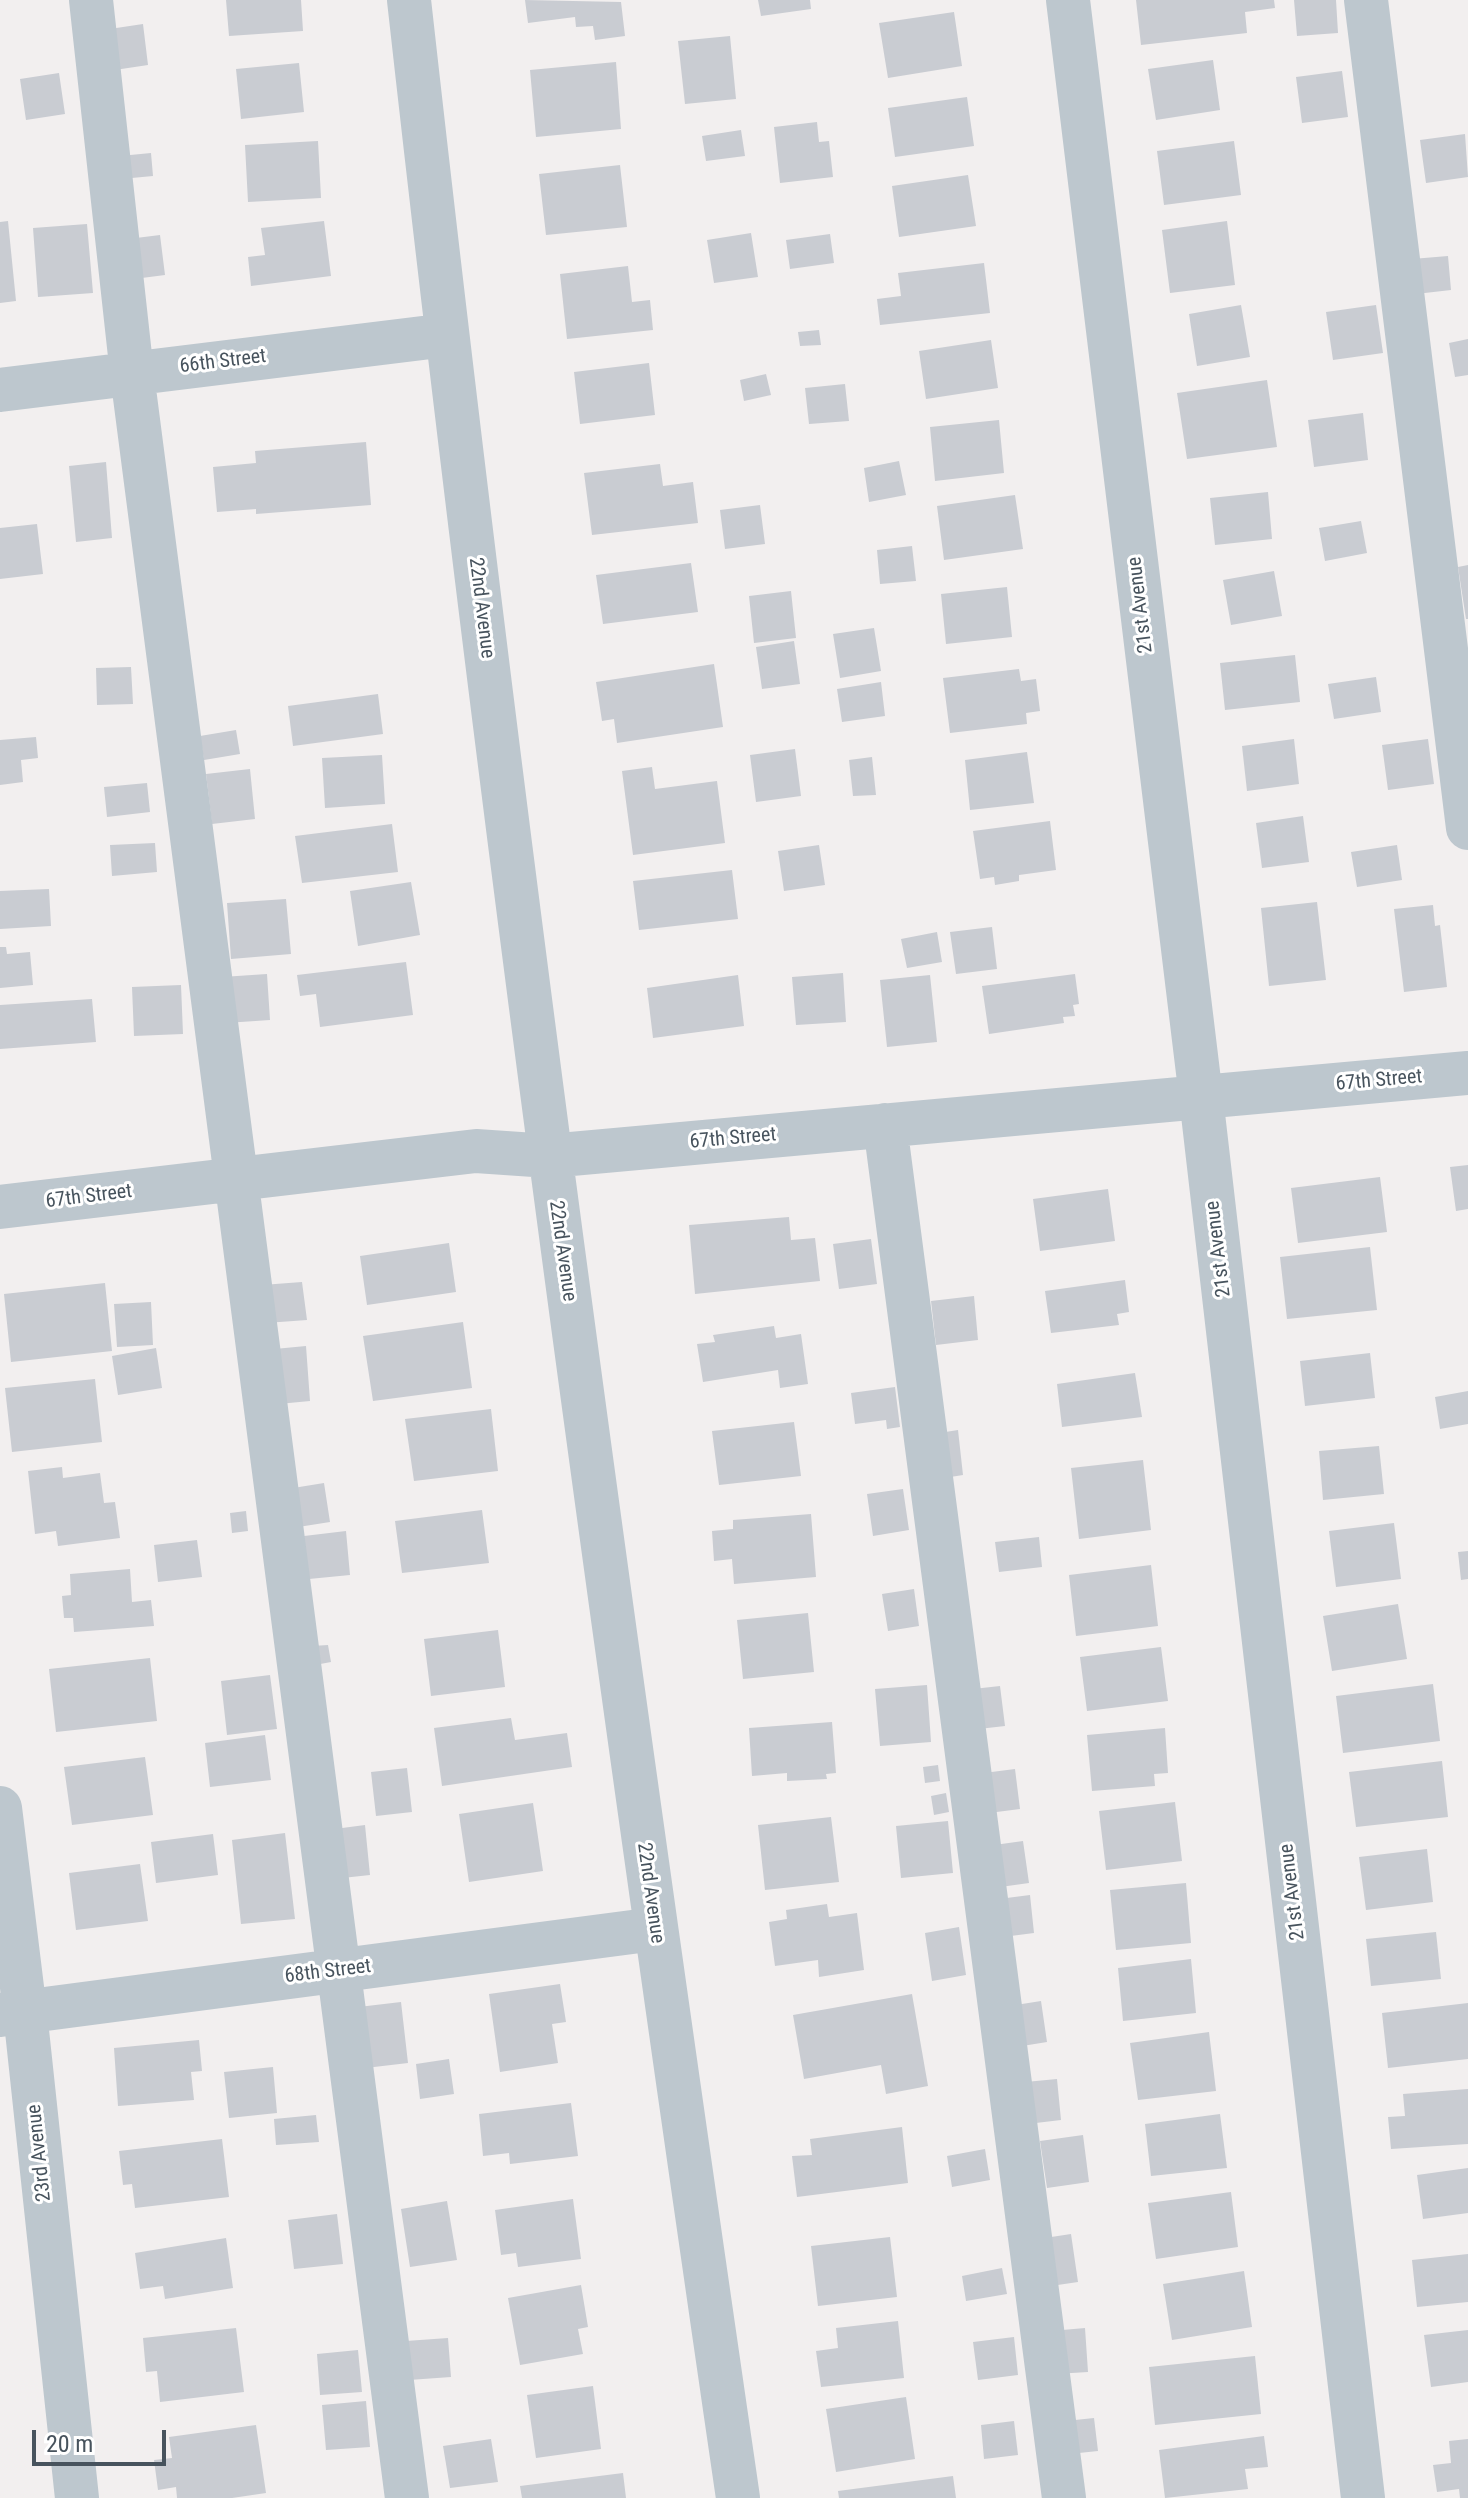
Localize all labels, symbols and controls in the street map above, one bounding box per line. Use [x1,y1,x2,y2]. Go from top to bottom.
street label: 66th Street [178,345,268,379]
street label: 21st Avenue [1123,555,1159,655]
street label: 22nd Avenue [463,556,499,660]
street label: 67th Street [1335,1065,1423,1097]
street label: 67th Street [689,1123,777,1155]
street label: 67th Street [44,1180,134,1214]
street label: 22nd Avenue [543,1199,581,1303]
street label: 21st Avenue [1201,1199,1237,1299]
street label: 22nd Avenue [631,1841,669,1945]
street label: 21st Avenue [1275,1842,1311,1942]
street label: 68th Street [283,1955,373,1989]
street label: 23rd Avenue [23,2103,57,2203]
scale bar [36,2414,170,2464]
text: 20 m [46,2430,93,2458]

